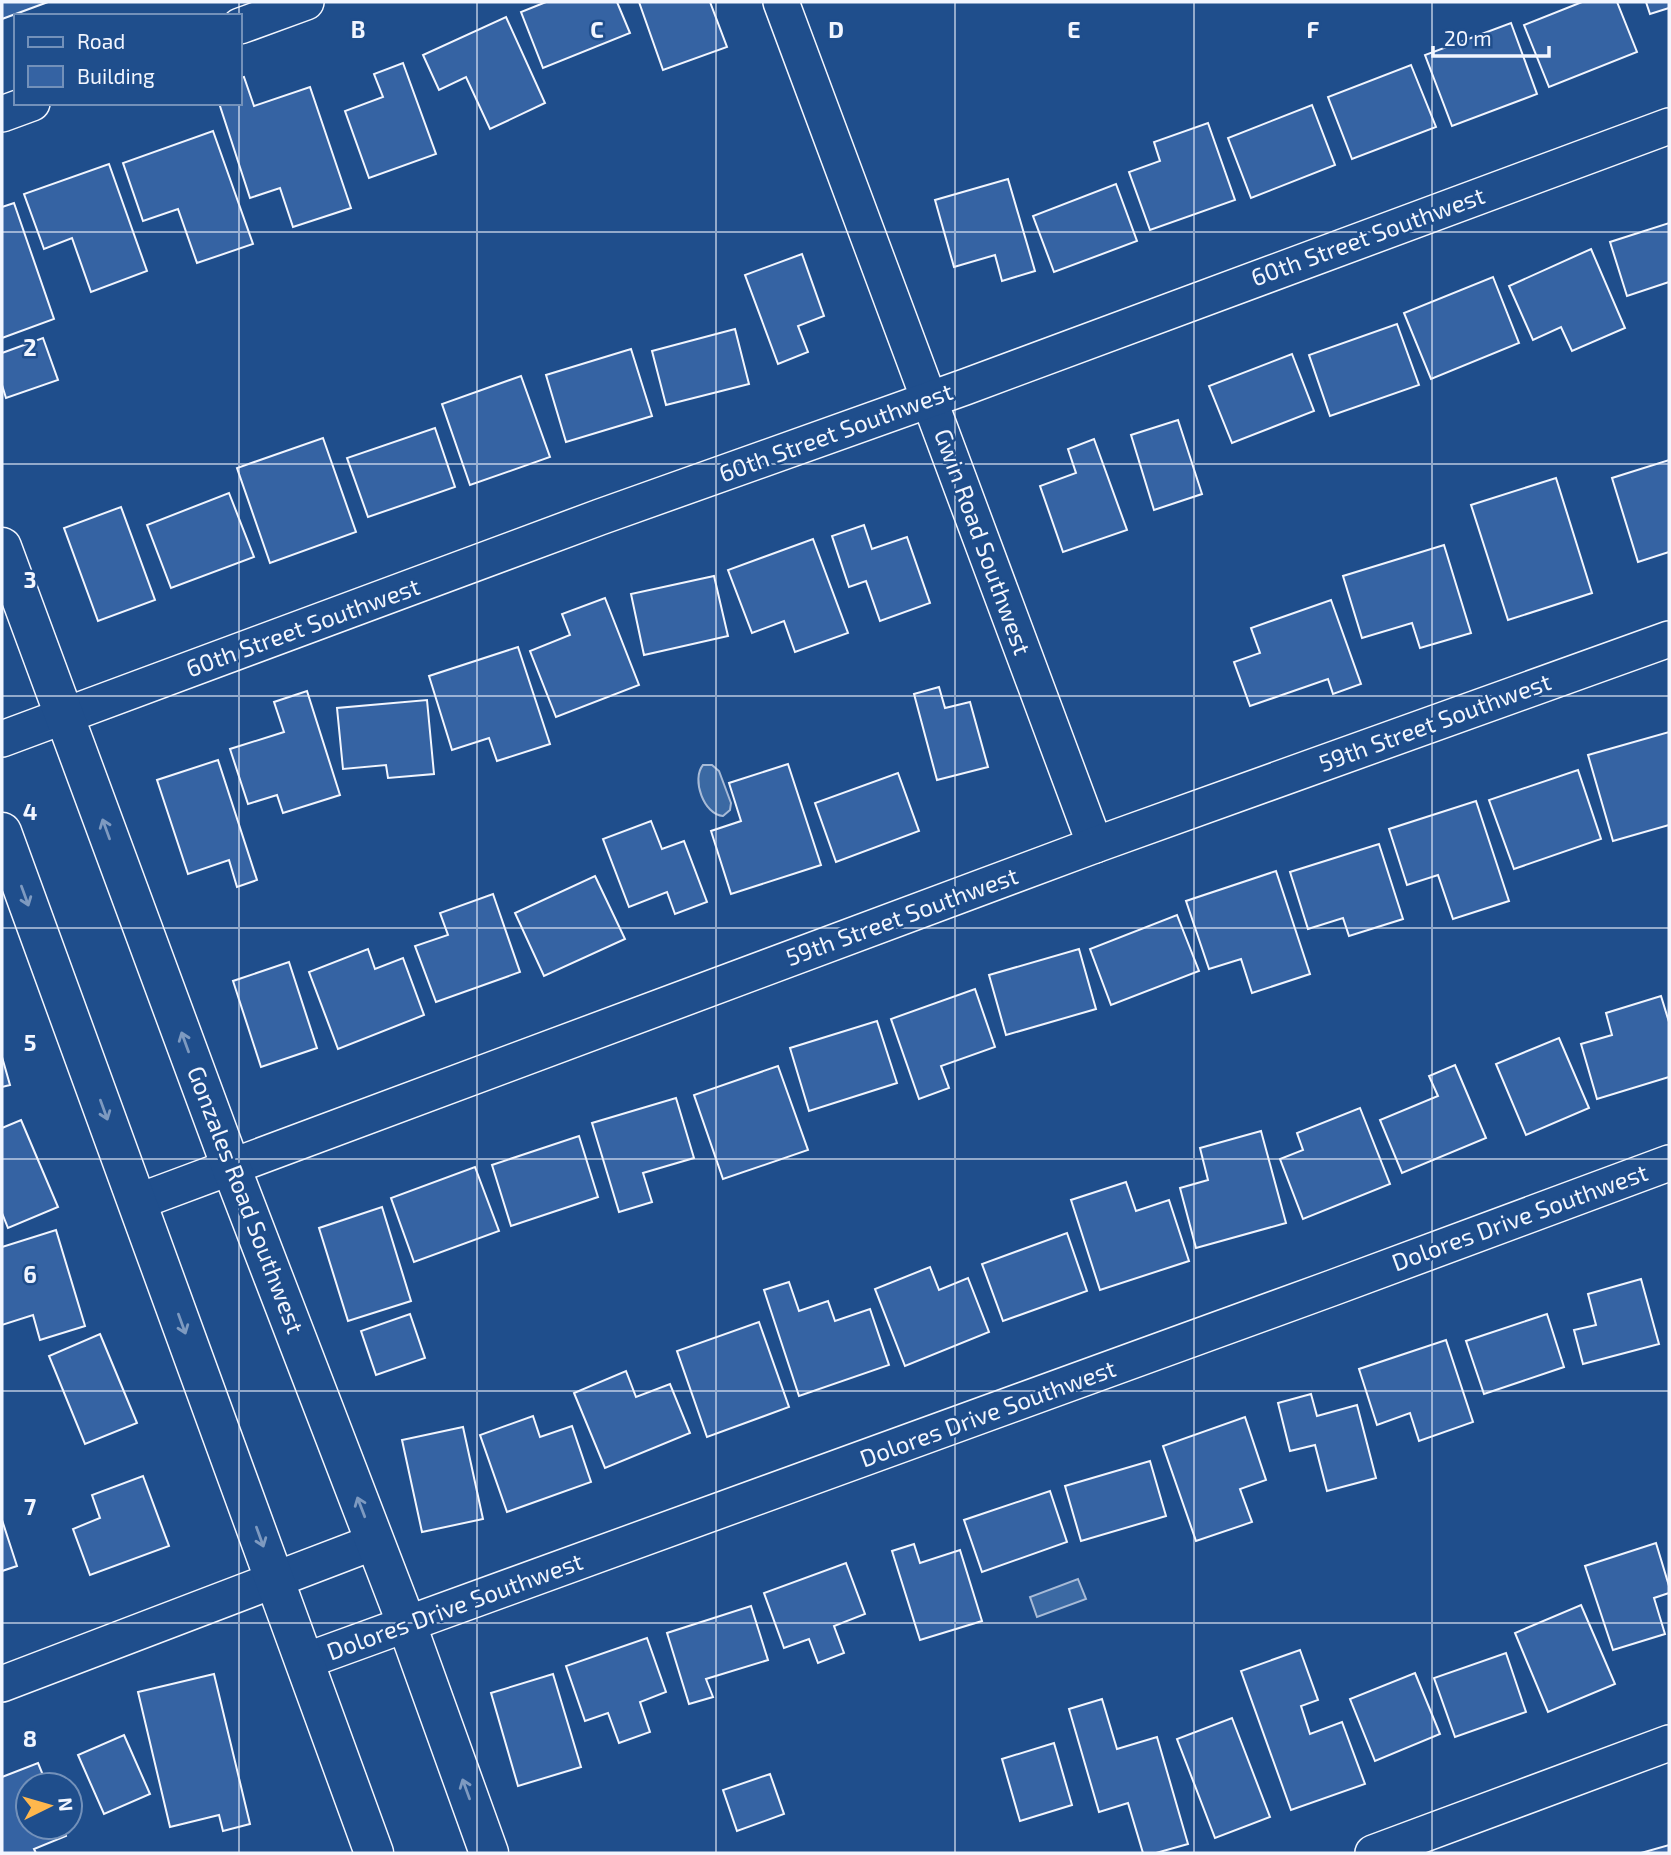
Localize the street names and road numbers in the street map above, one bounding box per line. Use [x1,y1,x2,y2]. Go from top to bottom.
street label: 60th Street Southwest [1247,180,1488,291]
street label: 60th Street Southwest [715,376,956,487]
street label: Gwin Road Southwest [929,424,1038,659]
street label: 60th Street Southwest [182,571,423,682]
street label: 59th Street Southwest [1314,666,1554,777]
street label: 59th Street Southwest [781,860,1021,971]
street label: Gonzales Road Southwest [182,1062,311,1337]
street label: Dolores Drive Southwest [1388,1157,1651,1276]
street label: Dolores Drive Southwest [856,1353,1119,1472]
street label: Dolores Drive Southwest [323,1546,586,1665]

